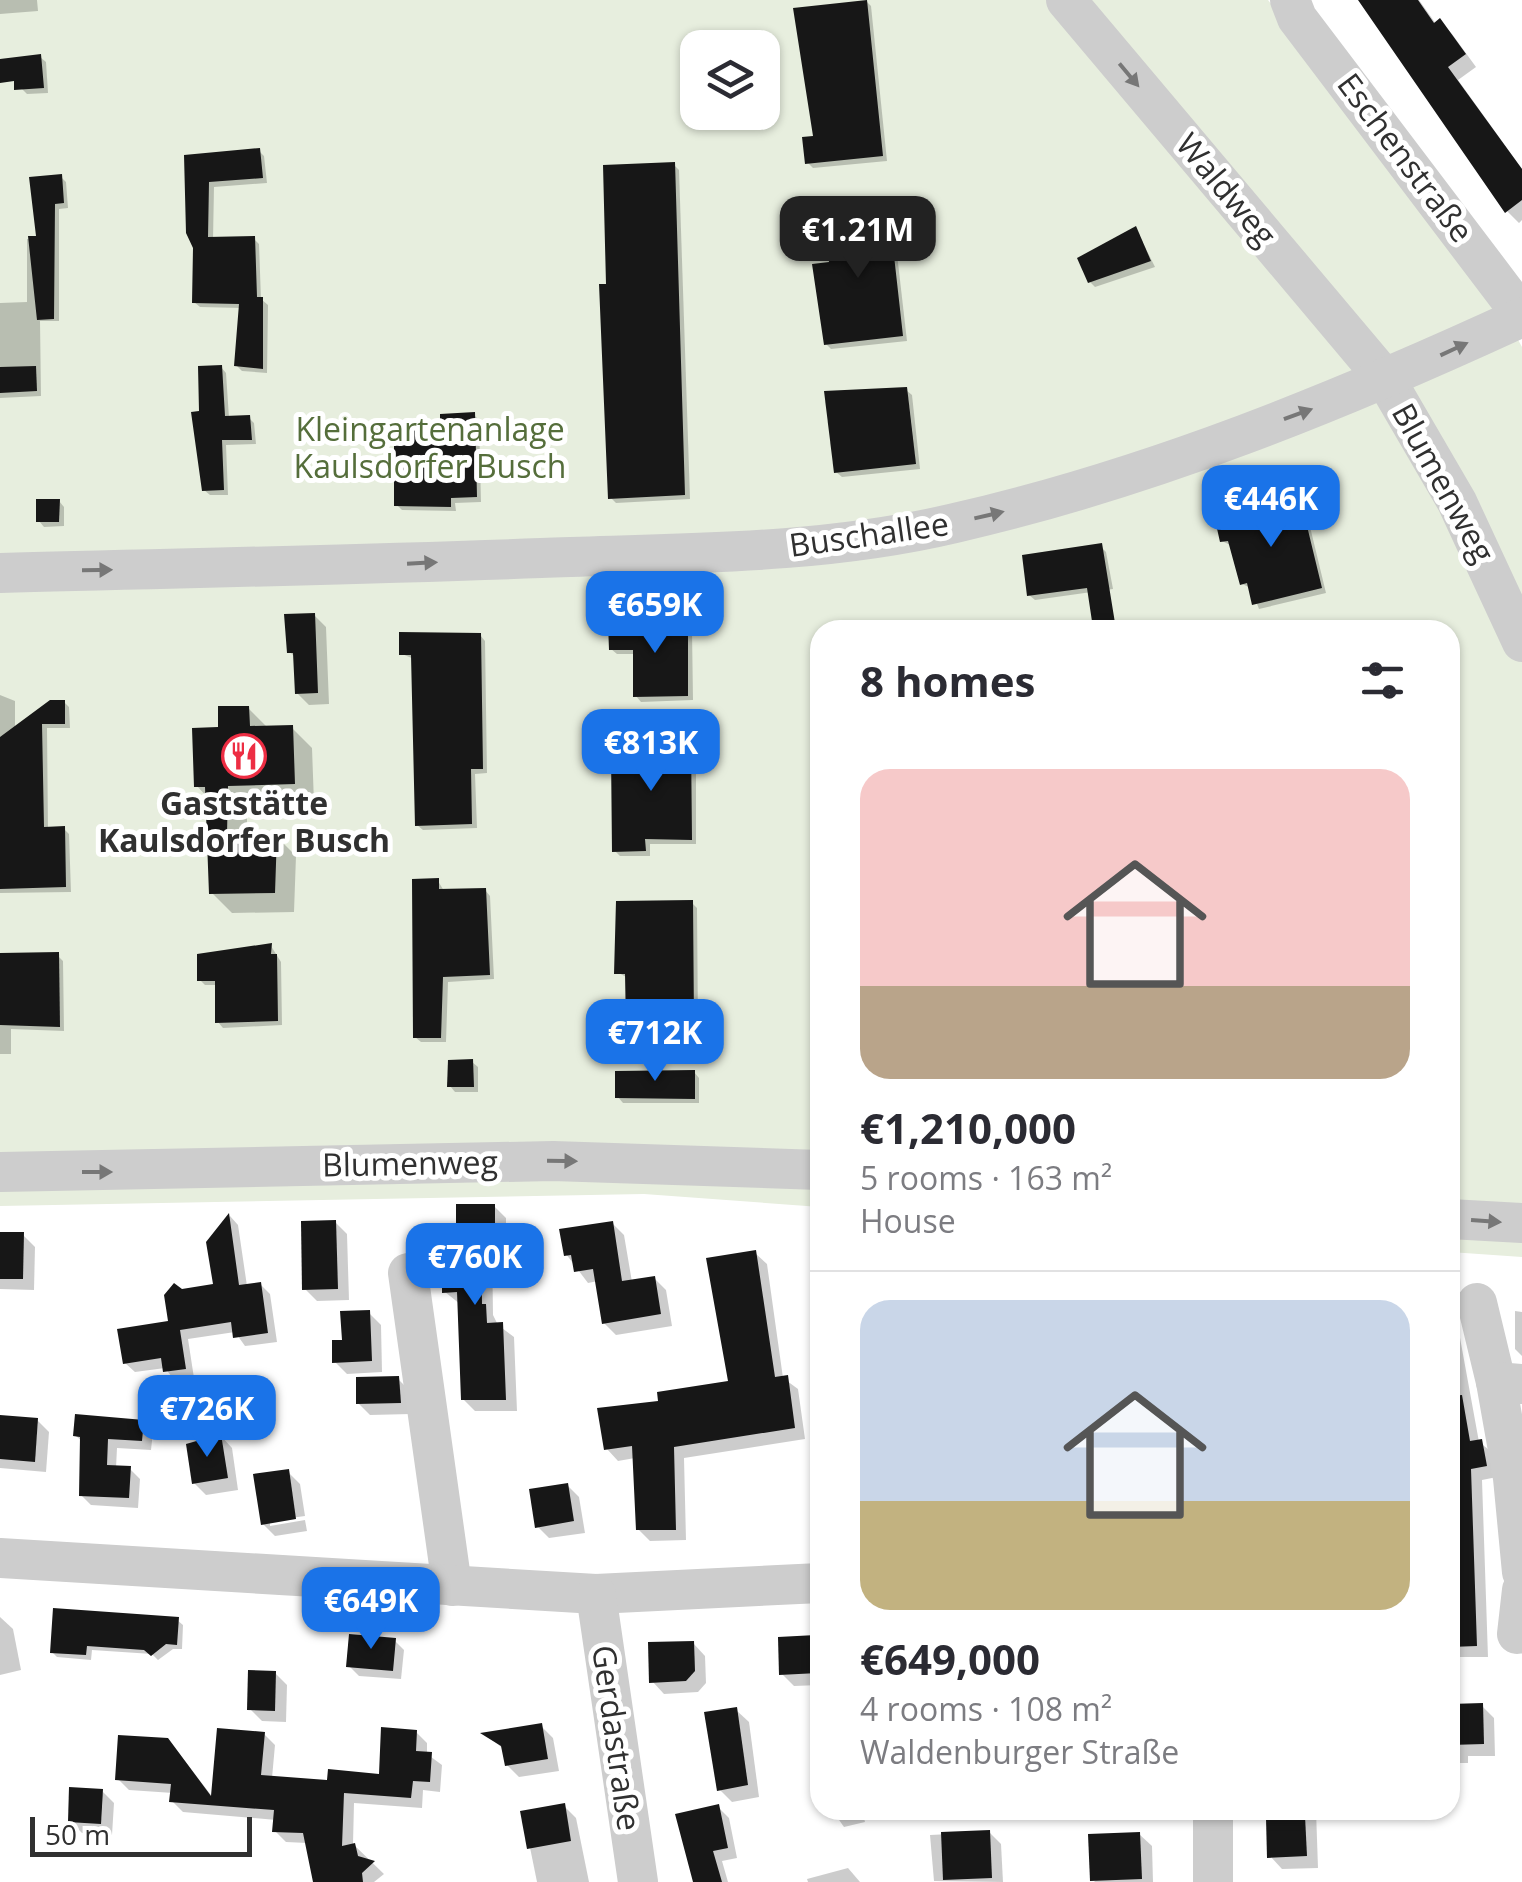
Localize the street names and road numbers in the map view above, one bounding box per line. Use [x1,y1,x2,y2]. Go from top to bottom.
street label: Eschenstraße [1329,64,1484,250]
street label: Waldweg [1167,123,1287,255]
street label: Blumenweg [1383,395,1506,570]
street label: Buschallee [786,501,951,566]
street label: Blumenweg [322,1139,498,1186]
street label: Gerdastraße [583,1642,652,1833]

